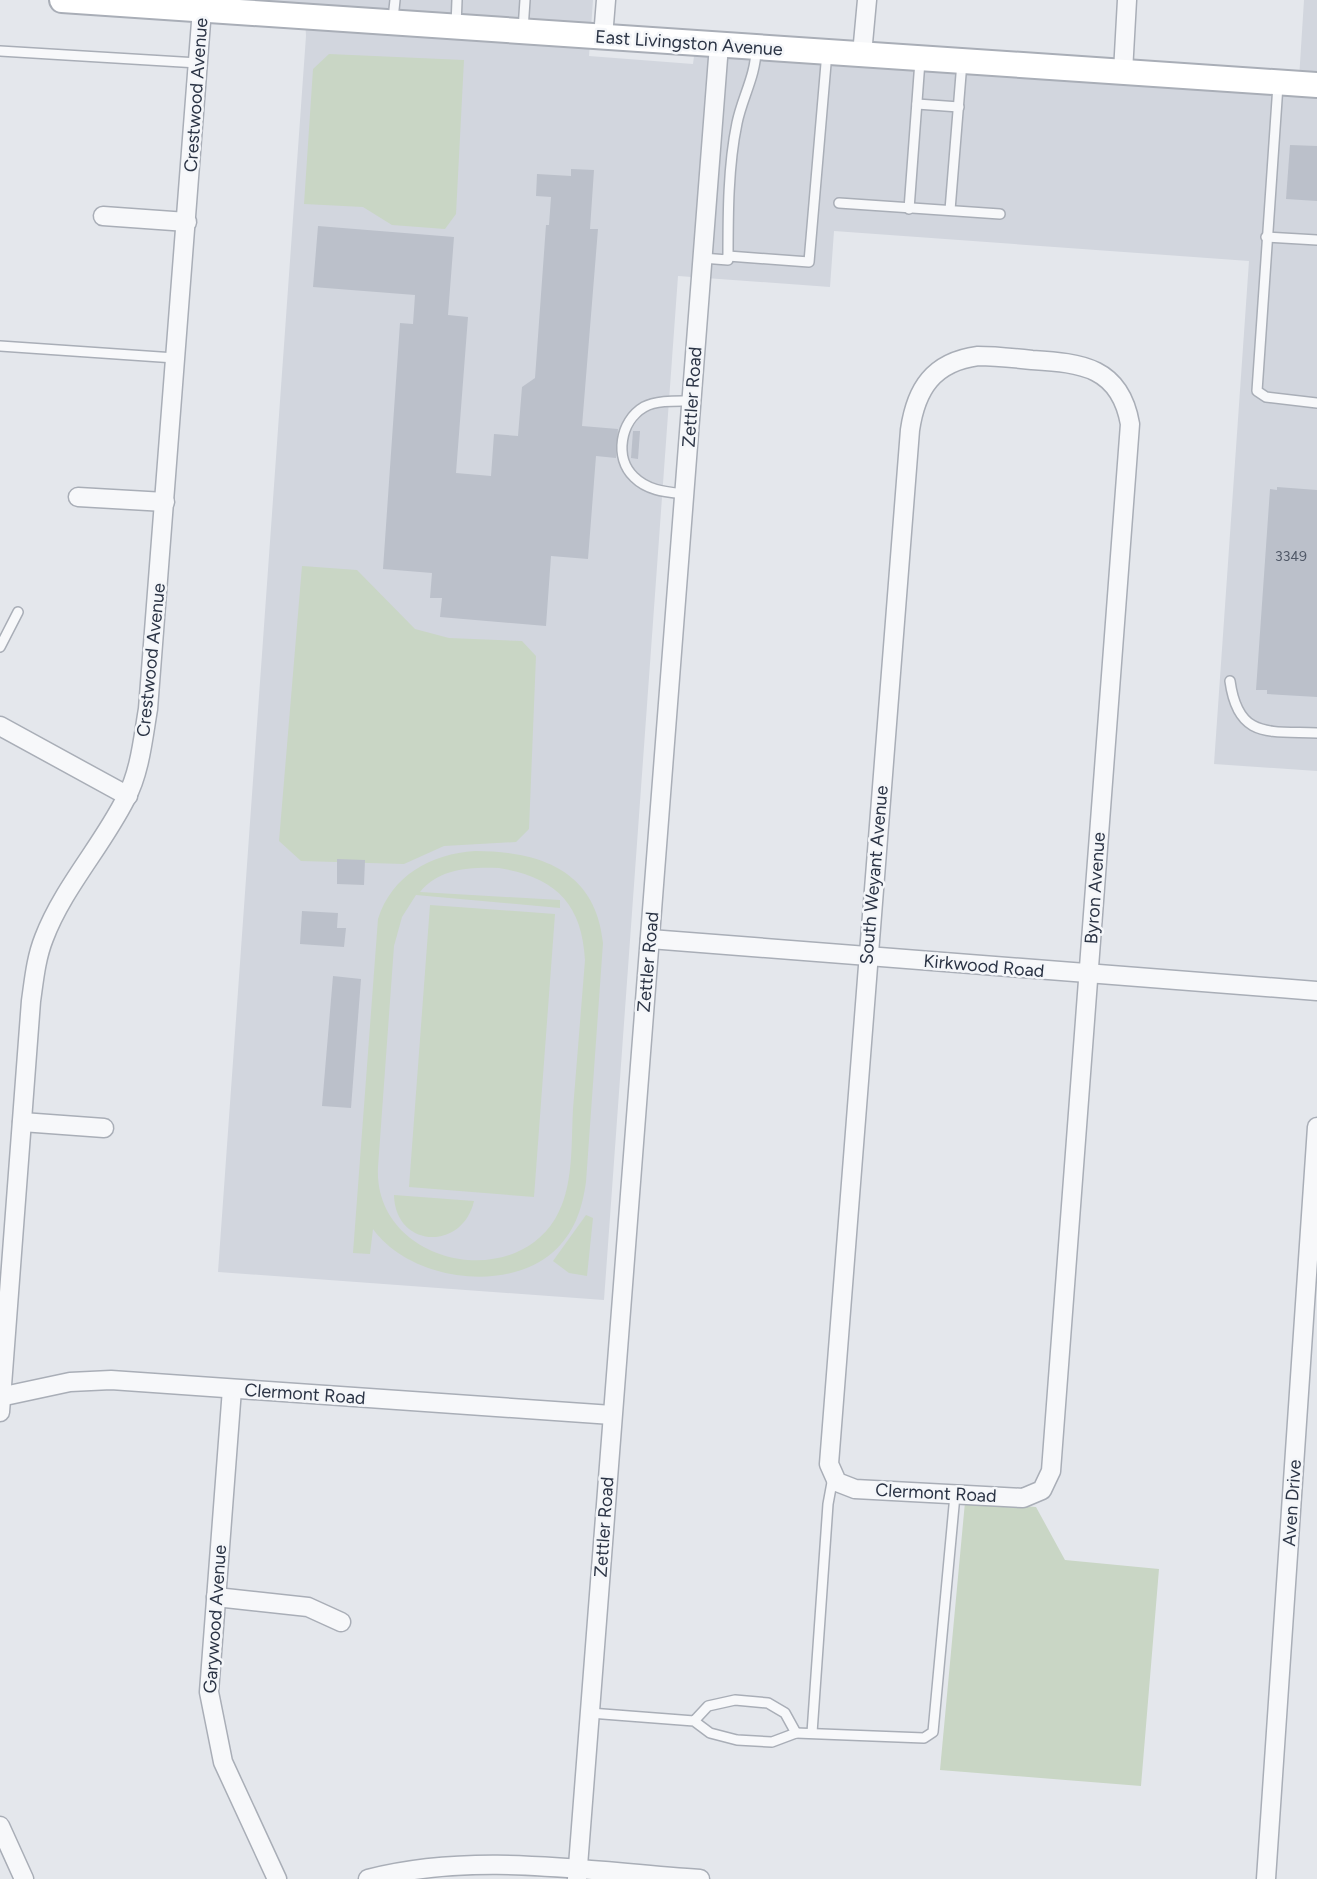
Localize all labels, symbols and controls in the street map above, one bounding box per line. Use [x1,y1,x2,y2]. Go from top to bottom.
street label: Crestwood Avenue [180,17,212,173]
street label: East Livingston Avenue [594,25,784,61]
street label: Zettler Road [678,346,706,448]
house number: 3349 [1275,548,1307,565]
street label: Crestwood Avenue [132,582,170,738]
street label: South Weyant Avenue [855,784,893,965]
street label: Byron Avenue [1080,831,1110,945]
street label: Zettler Road [633,911,663,1013]
street label: Kirkwood Road [923,950,1045,982]
street label: Clermont Road [244,1379,366,1409]
street label: Aven Drive [1278,1459,1306,1547]
street label: Zettler Road [590,1476,618,1578]
street label: Clermont Road [875,1479,997,1507]
street label: Garywood Avenue [199,1544,231,1694]

